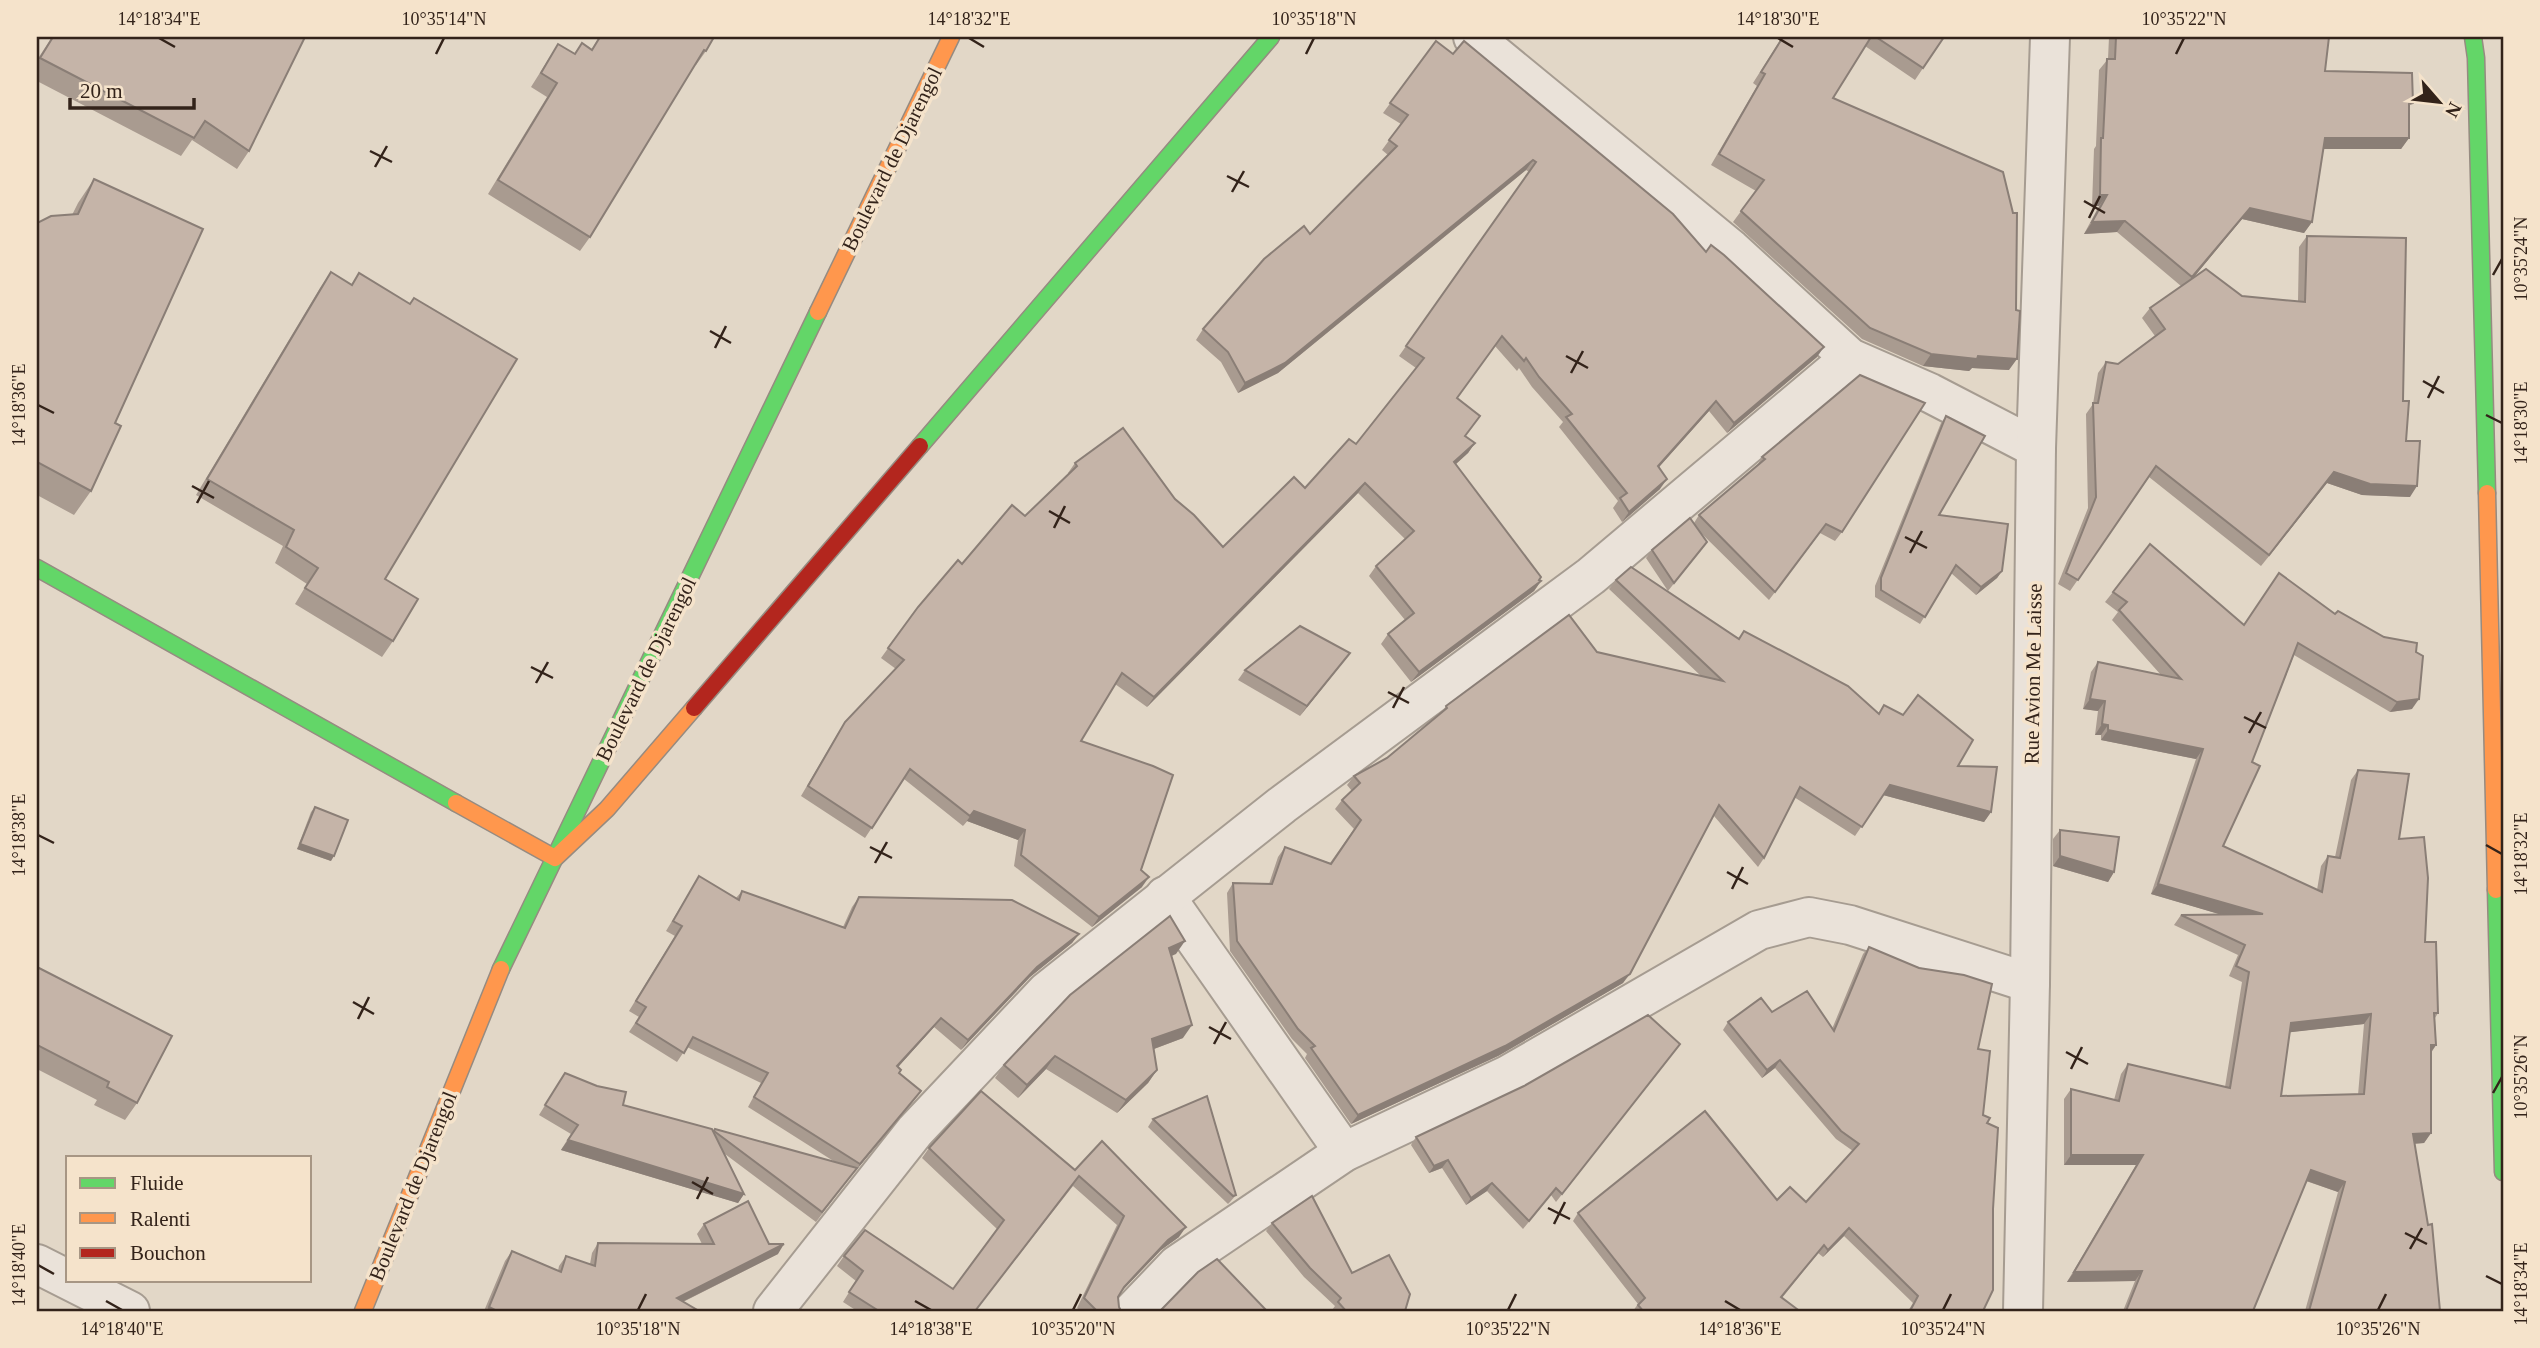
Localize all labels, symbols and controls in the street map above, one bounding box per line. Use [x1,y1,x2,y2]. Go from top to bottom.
text: 14°18'34"E [118,9,200,29]
text: 10°35'14"N [402,9,486,29]
text: 14°18'32"E [928,9,1010,29]
text: 10°35'18"N [1272,9,1356,29]
text: 14°18'30"E [1737,9,1819,29]
text: 10°35'22"N [2142,9,2226,29]
street label: Boulevard de Djarengol [837,63,947,255]
scale bar [70,66,194,110]
north arrow [2404,66,2474,136]
text: 20 m [80,79,123,103]
text: N [2441,99,2466,121]
text: 10°35'24"N [2511,217,2531,301]
text: 14°18'36"E [9,364,29,446]
text: 14°18'30"E [2511,382,2531,464]
street label: Boulevard de Djarengol [591,573,701,765]
street label: Rue Avion Me Laisse [2019,583,2047,765]
text: 14°18'38"E [9,794,29,876]
text: 14°18'32"E [2511,813,2531,895]
text: 10°35'26"N [2511,1035,2531,1119]
street label: Boulevard de Djarengol [364,1088,462,1284]
legend [66,1156,312,1282]
text: Fluide [130,1171,184,1195]
text: Ralenti [130,1207,191,1231]
text: 14°18'40"E [9,1224,29,1306]
text: Bouchon [130,1241,206,1265]
text: 14°18'34"E [2511,1243,2531,1325]
text: 14°18'40"E [81,1319,163,1339]
text: 10°35'18"N [596,1319,680,1339]
text: 14°18'38"E [890,1319,972,1339]
text: 10°35'20"N [1031,1319,1115,1339]
text: 10°35'22"N [1466,1319,1550,1339]
text: 14°18'36"E [1699,1319,1781,1339]
text: 10°35'24"N [1901,1319,1985,1339]
text: 10°35'26"N [2336,1319,2420,1339]

